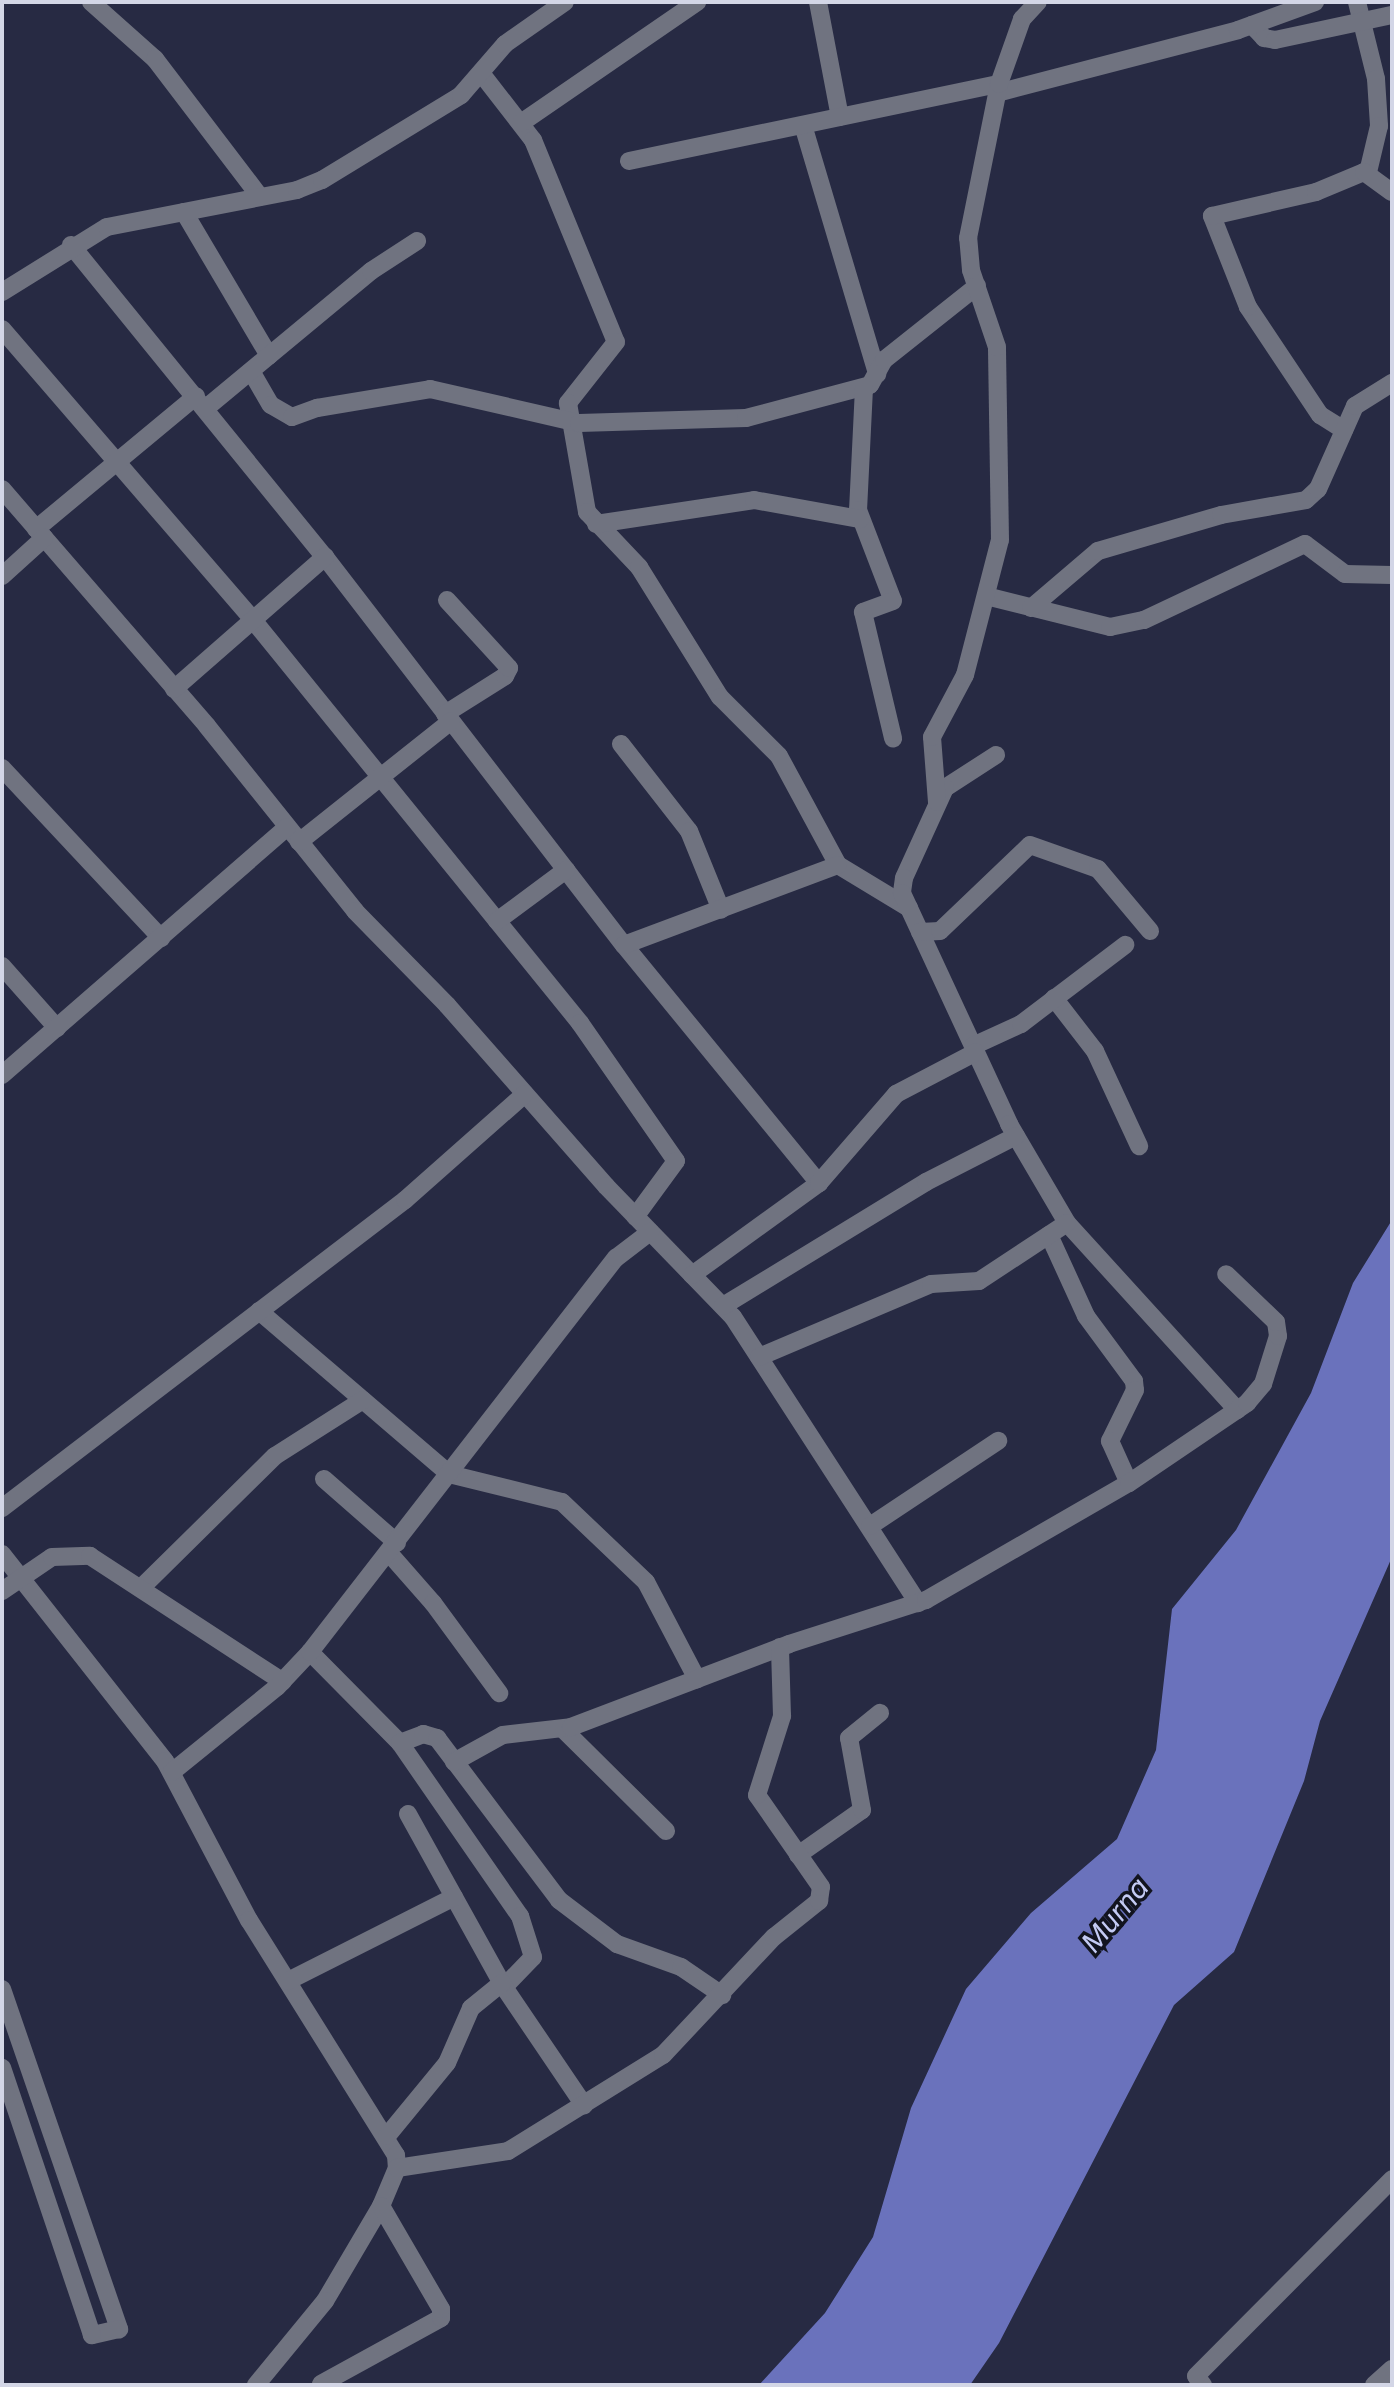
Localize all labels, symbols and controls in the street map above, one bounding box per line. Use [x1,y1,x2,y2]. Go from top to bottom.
water label: Murna [1074,1871,1156,1959]

